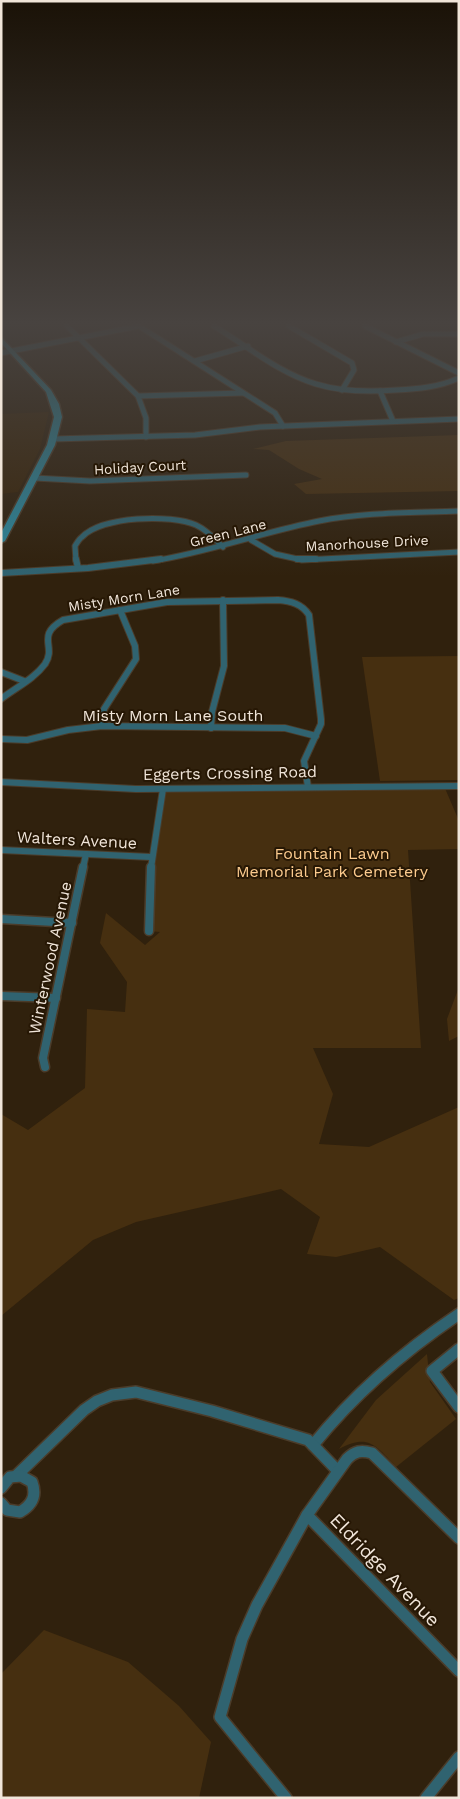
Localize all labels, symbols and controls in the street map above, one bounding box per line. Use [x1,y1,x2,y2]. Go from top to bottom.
street label: Holiday Court [93,457,187,477]
street label: Green Lane [188,516,268,550]
street label: Manorhouse Drive [305,532,429,554]
street label: Misty Morn Lane [67,581,181,615]
street label: Misty Morn Lane South [83,706,263,725]
street label: Eggerts Crossing Road [143,762,317,784]
street label: Walters Avenue [16,827,138,853]
park label: Fountain Lawn Memorial Park Cemetery [236,844,429,881]
street label: Winterwood Avenue [25,880,75,1036]
street label: Eldridge Avenue [325,1509,445,1631]

